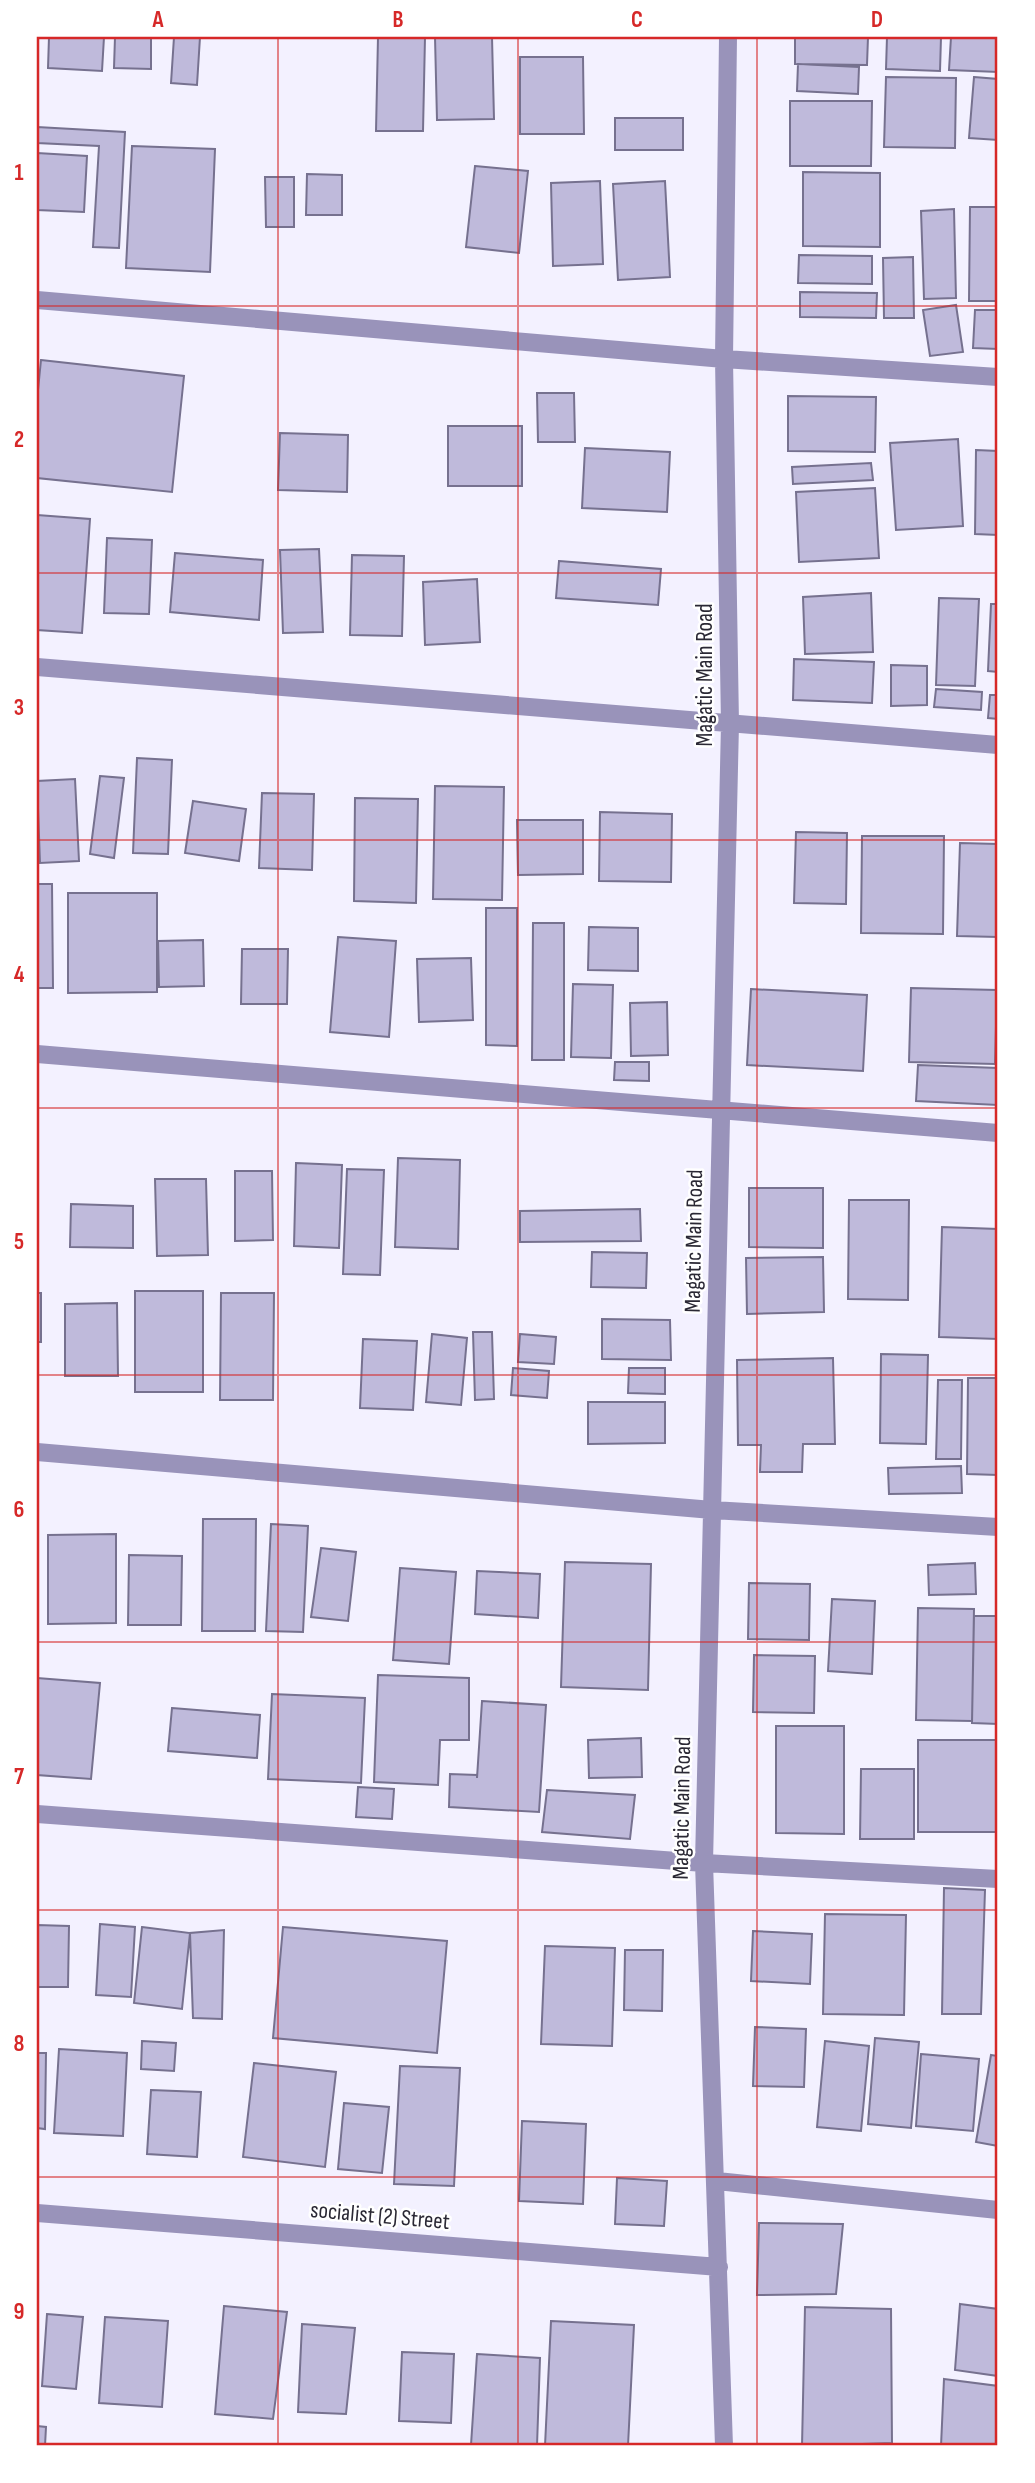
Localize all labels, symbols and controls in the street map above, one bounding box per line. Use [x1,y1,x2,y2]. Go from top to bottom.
text: A [152,6,165,34]
text: B [393,6,404,34]
text: C [631,6,643,34]
text: D [871,6,883,34]
text: 1 [14,159,24,187]
text: 2 [14,426,24,454]
street label: Magatic Main Road [691,603,719,747]
text: 3 [14,694,24,722]
text: 4 [14,961,25,989]
street label: Magatic Main Road [679,1169,709,1313]
text: 5 [14,1228,24,1256]
text: 6 [14,1496,24,1524]
street label: Magatic Main Road [667,1736,697,1880]
text: 7 [14,1763,24,1791]
text: 8 [14,2030,25,2058]
street label: socialist (2) Street [309,2196,451,2236]
text: 9 [14,2298,24,2326]

